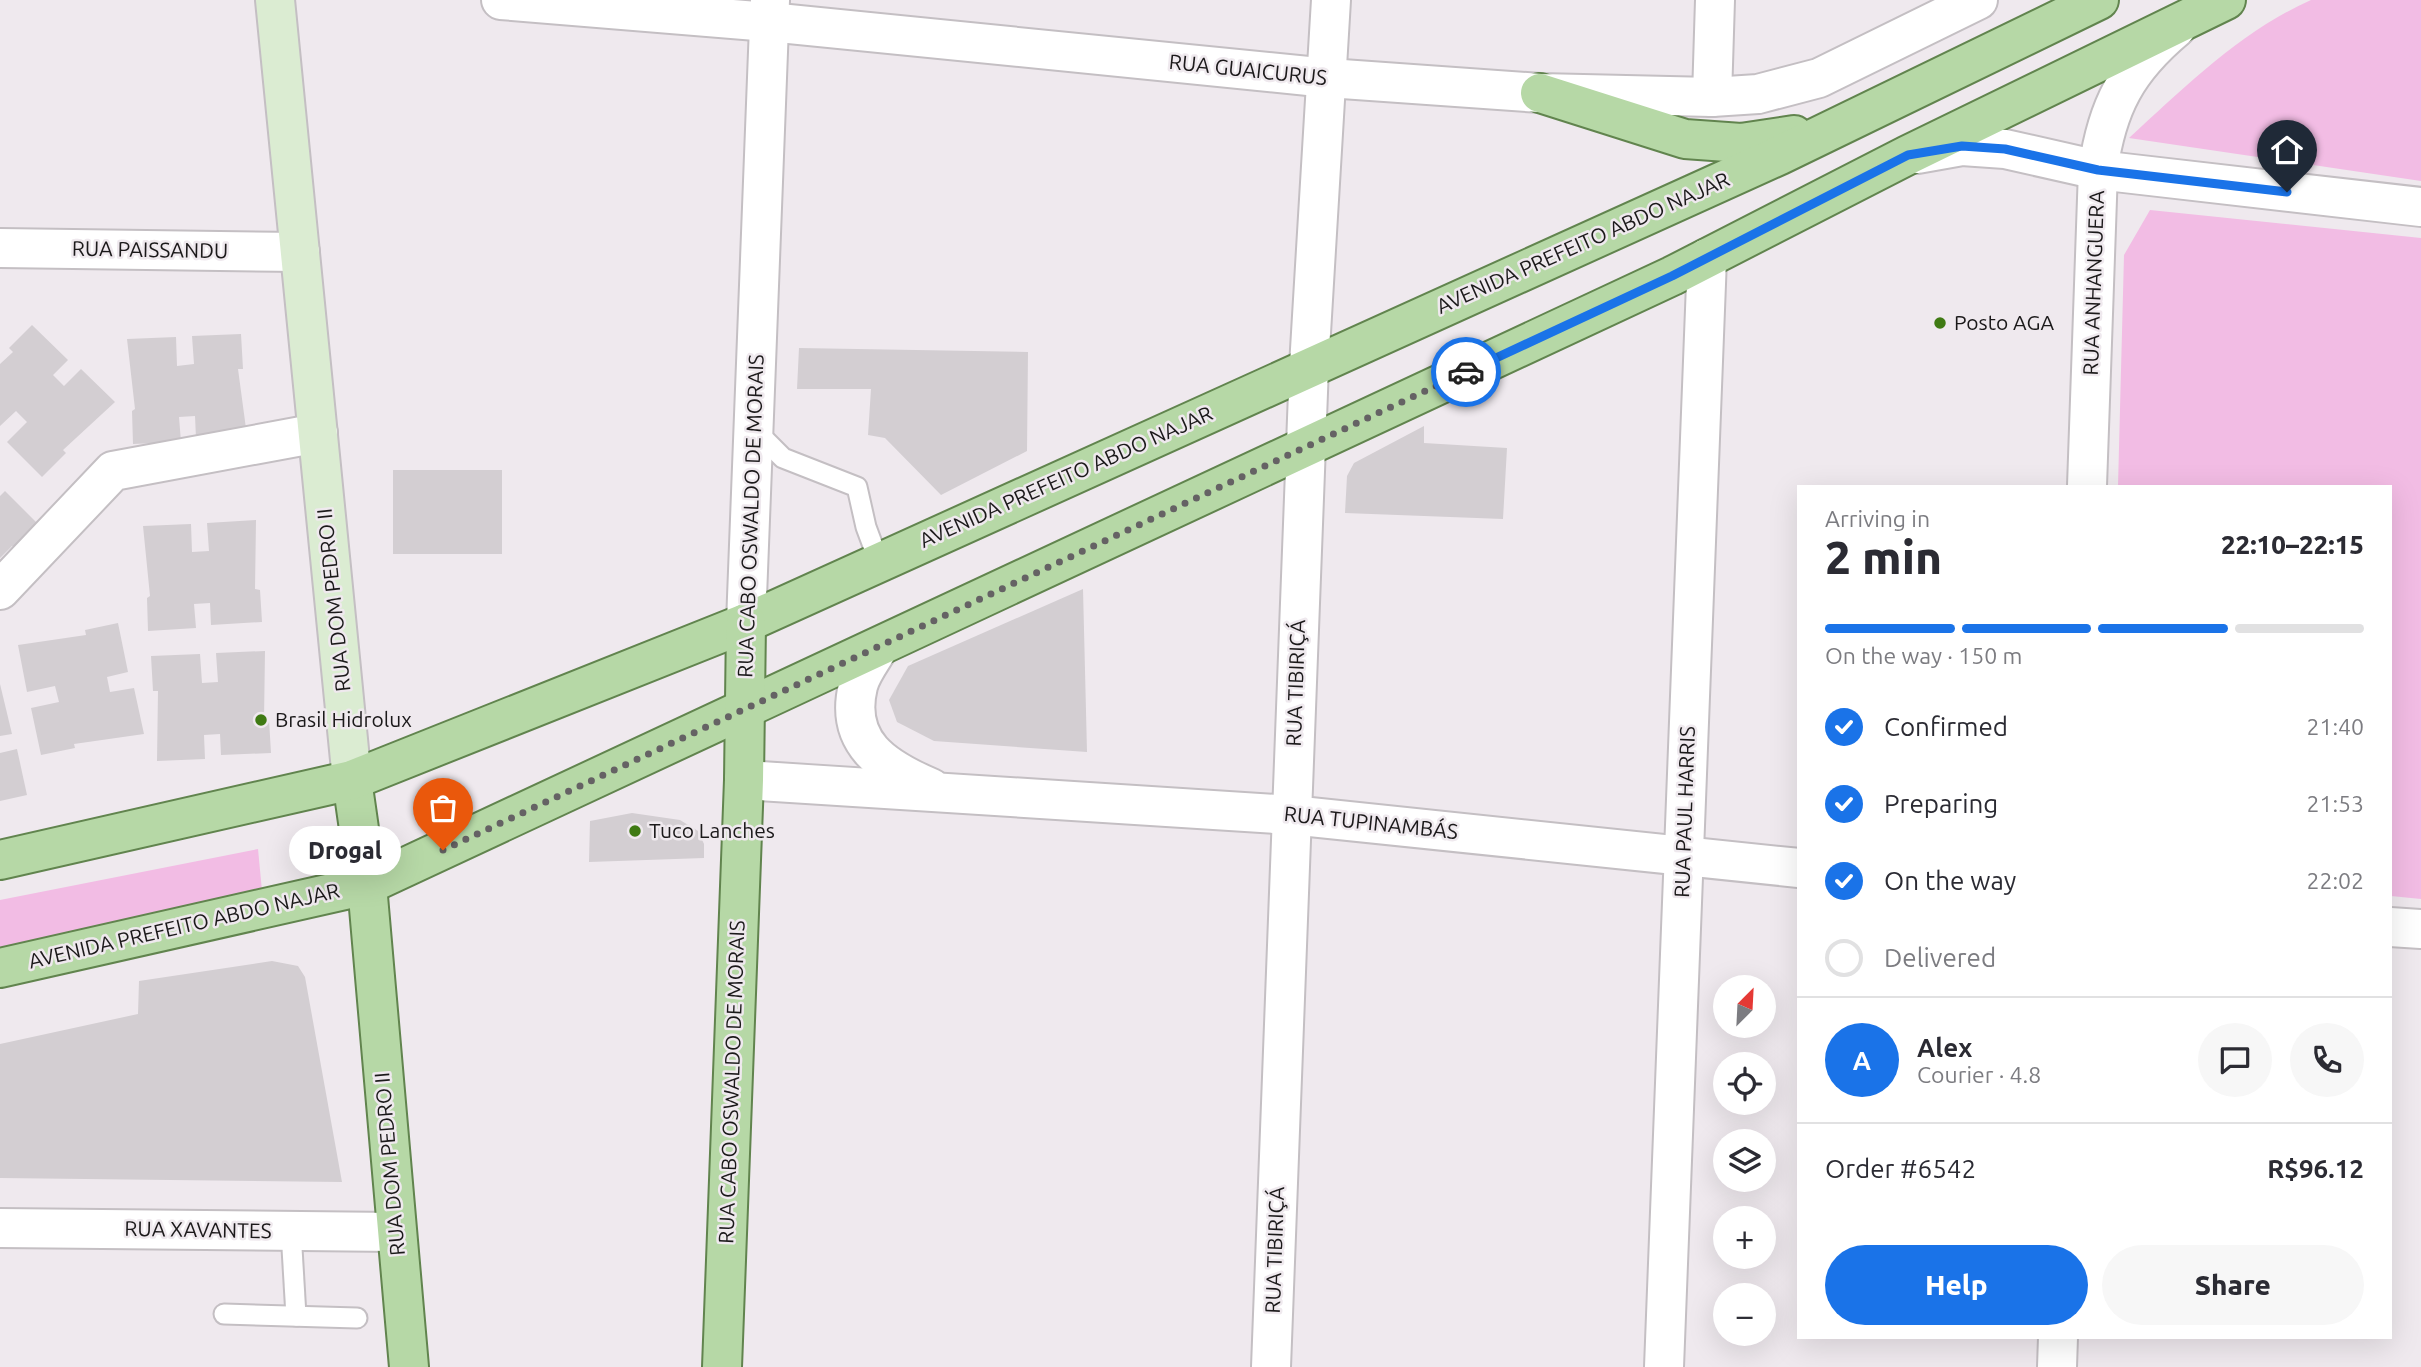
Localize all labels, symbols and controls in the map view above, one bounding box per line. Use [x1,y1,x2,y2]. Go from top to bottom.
street label: RUA GUAICURUS [1168,49,1328,89]
pin [2257,120,2317,192]
icon: home [2268,131,2306,169]
street label: AVENIDA PREFEITO ABDO NAJAR [1432,166,1733,318]
street label: RUA ANHANGUERA [2078,190,2108,376]
street label: RUA PAISSANDU [72,236,228,262]
place label: Posto AGA [1954,310,2054,334]
marker: Posto AGA [1932,315,1948,331]
courier [1431,337,1501,407]
icon: car [1447,353,1485,391]
street label: RUA CABO OSWALDO DE MORAIS [732,354,768,678]
street label: AVENIDA PREFEITO ABDO NAJAR [915,400,1216,552]
text: Arriving in [1825,506,1930,531]
street label: RUA DOM PEDRO II [311,507,355,693]
text: 22:10–22:15 [2221,530,2364,559]
text: 2 min [1825,531,1942,583]
street label: RUA TIBIRIÇÁ [1281,619,1309,747]
text: On the way · 150 m [1825,643,2022,668]
place label: Brasil Hidrolux [275,707,412,731]
icon: check [1825,708,1863,746]
marker: Brasil Hidrolux [253,712,269,728]
text: Confirmed [1884,712,2008,741]
text: 21:40 [2306,714,2364,739]
street label: RUA PAUL HARRIS [1669,726,1699,898]
pin [413,778,473,850]
icon: check [1825,785,1863,823]
icon: bag [424,789,462,827]
text: Preparing [1884,789,1998,818]
text: 21:53 [2306,791,2364,816]
street label: RUA TUPINAMBÁS [1283,801,1459,843]
place label: Tuco Lanches [649,818,775,842]
marker: Tuco Lanches [627,823,643,839]
callout: Drogal [289,826,401,874]
text: Drogal [308,838,382,863]
icon: check [1825,862,1863,900]
text: On the way [1884,866,2016,895]
text: 22:02 [2306,868,2364,893]
street label: AVENIDA PREFEITO ABDO NAJAR [26,878,342,973]
street label: RUA CABO OSWALDO DE MORAIS [713,920,749,1244]
text: Delivered [1884,943,1996,972]
north arrow [1713,975,1776,1038]
map controls [1713,975,1776,1346]
button: chat [2198,1023,2272,1097]
button: phone [2290,1023,2364,1097]
text: Alex [1917,1033,1972,1062]
text: A [1853,1046,1871,1075]
button: locate [1713,1052,1776,1115]
text: Courier · 4.8 [1917,1062,2041,1087]
street label: RUA DOM PEDRO II [369,1071,409,1257]
button: layers [1713,1129,1776,1192]
text: Order #6542 [1825,1154,1976,1183]
text: R$96.12 [2267,1154,2364,1183]
street label: RUA TIBIRIÇÁ [1260,1186,1288,1314]
button: + [1713,1206,1776,1269]
street label: RUA XAVANTES [124,1216,272,1242]
button: Help [1825,1245,2088,1325]
button: Share [2102,1245,2364,1325]
button: − [1713,1283,1776,1346]

